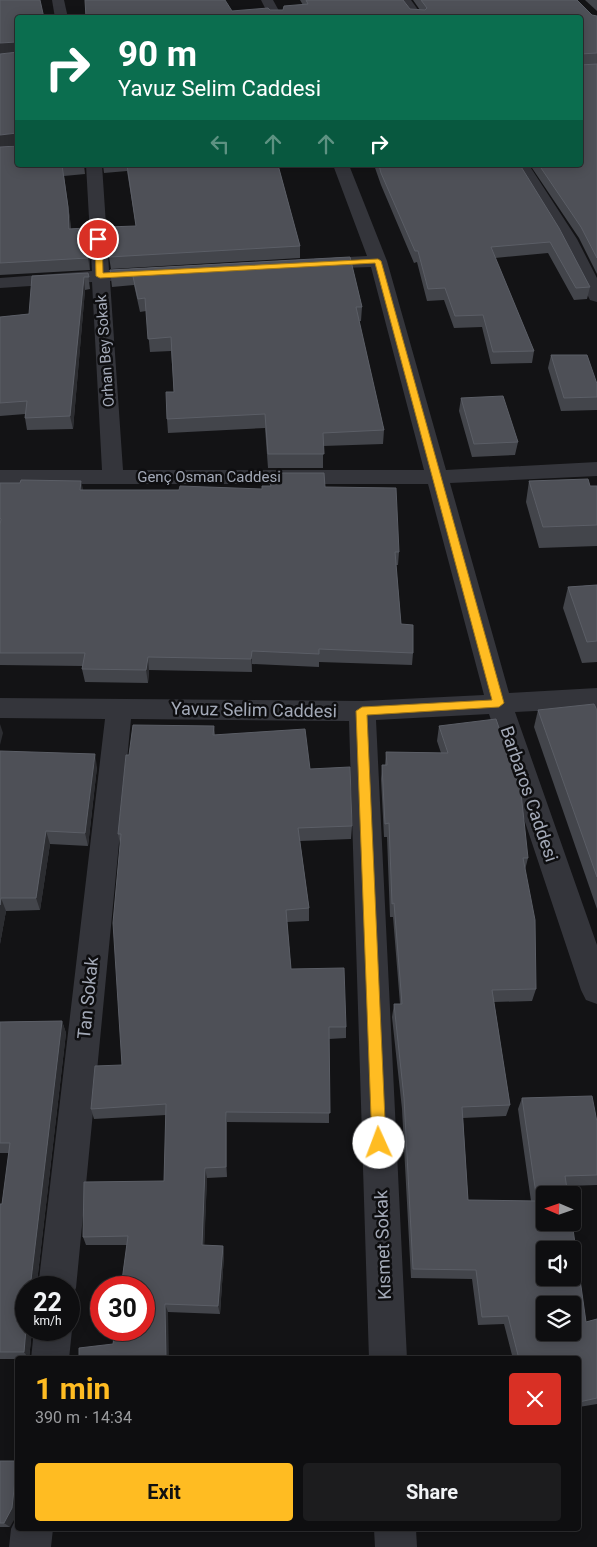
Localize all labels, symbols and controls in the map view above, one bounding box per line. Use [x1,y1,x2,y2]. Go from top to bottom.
text: 90 m [118,34,197,75]
icon: right [35,35,100,100]
text: Yavuz Selim Caddesi [118,76,321,101]
icon: left [206,130,234,158]
icon: ahead [259,130,287,158]
icon: ahead [312,130,340,158]
icon: right [365,130,393,158]
pin [77,218,119,260]
icon: arrive [84,225,112,253]
street label: Orhan Bey Sokak [92,294,118,408]
street label: Genç Osman Caddesi [137,468,281,486]
street label: Yavuz Selim Caddesi [171,698,337,721]
street label: Barbaros Caddesi [496,723,563,864]
street label: Tan Sokak [73,955,102,1040]
position arrow [352,1116,404,1168]
north arrow [536,1186,581,1231]
map controls [536,1186,581,1341]
street label: Kısmet Sokak [370,1189,395,1300]
button: sound [536,1241,581,1286]
speed limit sign: 30 [90,1276,155,1341]
text: 22 [33,1288,62,1317]
button: layers [536,1296,581,1341]
text: km/h [33,1314,62,1328]
text: 1 min [35,1371,110,1406]
button: close [509,1373,561,1425]
text: 390 m · 14:34 [35,1408,132,1427]
button: Exit [35,1463,293,1521]
button: Share [303,1463,561,1521]

